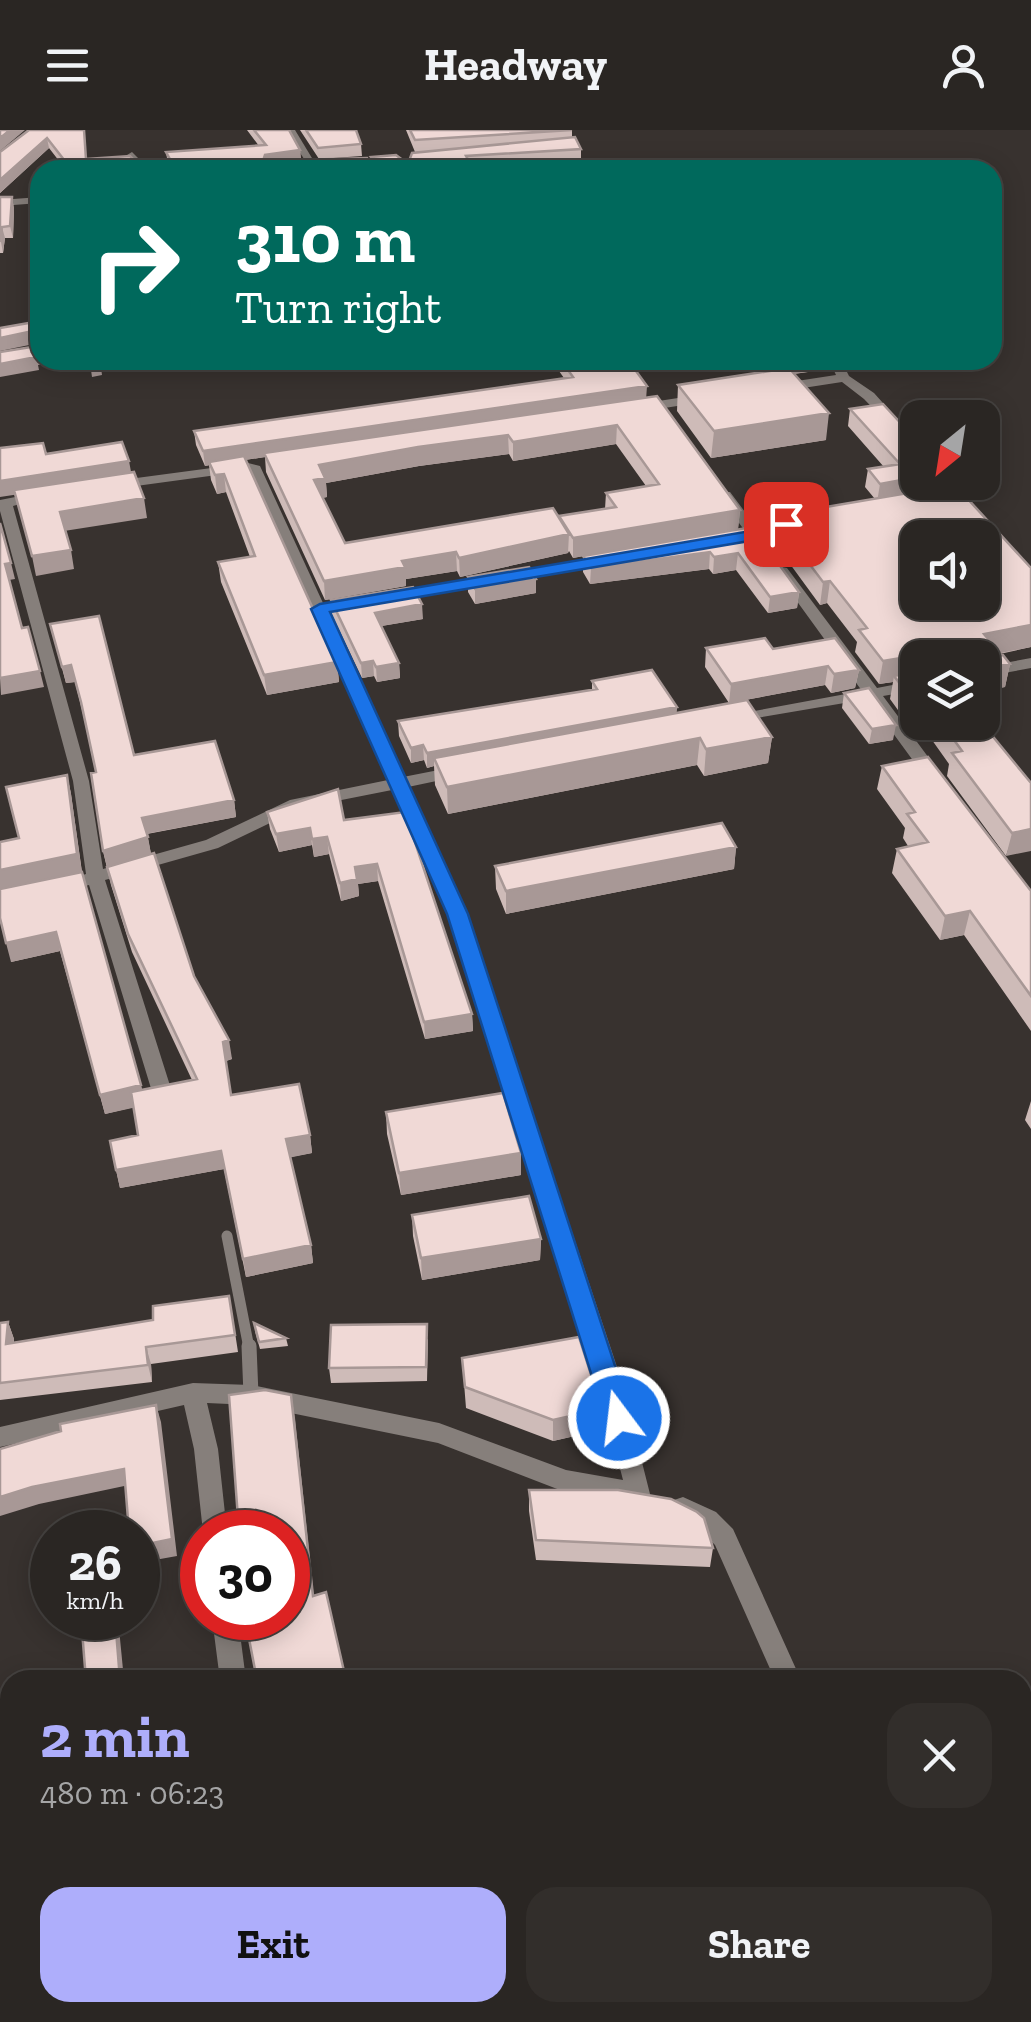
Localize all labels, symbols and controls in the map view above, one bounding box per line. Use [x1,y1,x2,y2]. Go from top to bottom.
icon: menu [40,38,95,93]
text: Headway [424,38,607,92]
icon: person [936,38,991,93]
text: 310 m [235,196,415,280]
icon: right [70,200,200,330]
text: Turn right [235,281,441,335]
north arrow [900,400,1000,500]
map controls [900,400,1000,740]
pin [744,482,829,567]
icon: arrive [759,497,814,552]
button: sound [900,520,1000,620]
button: layers [900,640,1000,740]
position arrow [567,1366,671,1470]
speed limit sign: 30 [180,1510,310,1640]
text: 26 [68,1533,122,1593]
text: km/h [66,1585,124,1615]
text: 2 min [40,1700,190,1772]
button: close [887,1703,992,1808]
text: 480 m · 06:23 [40,1774,224,1812]
button: Exit [40,1887,506,2002]
button: Share [526,1887,992,2002]

